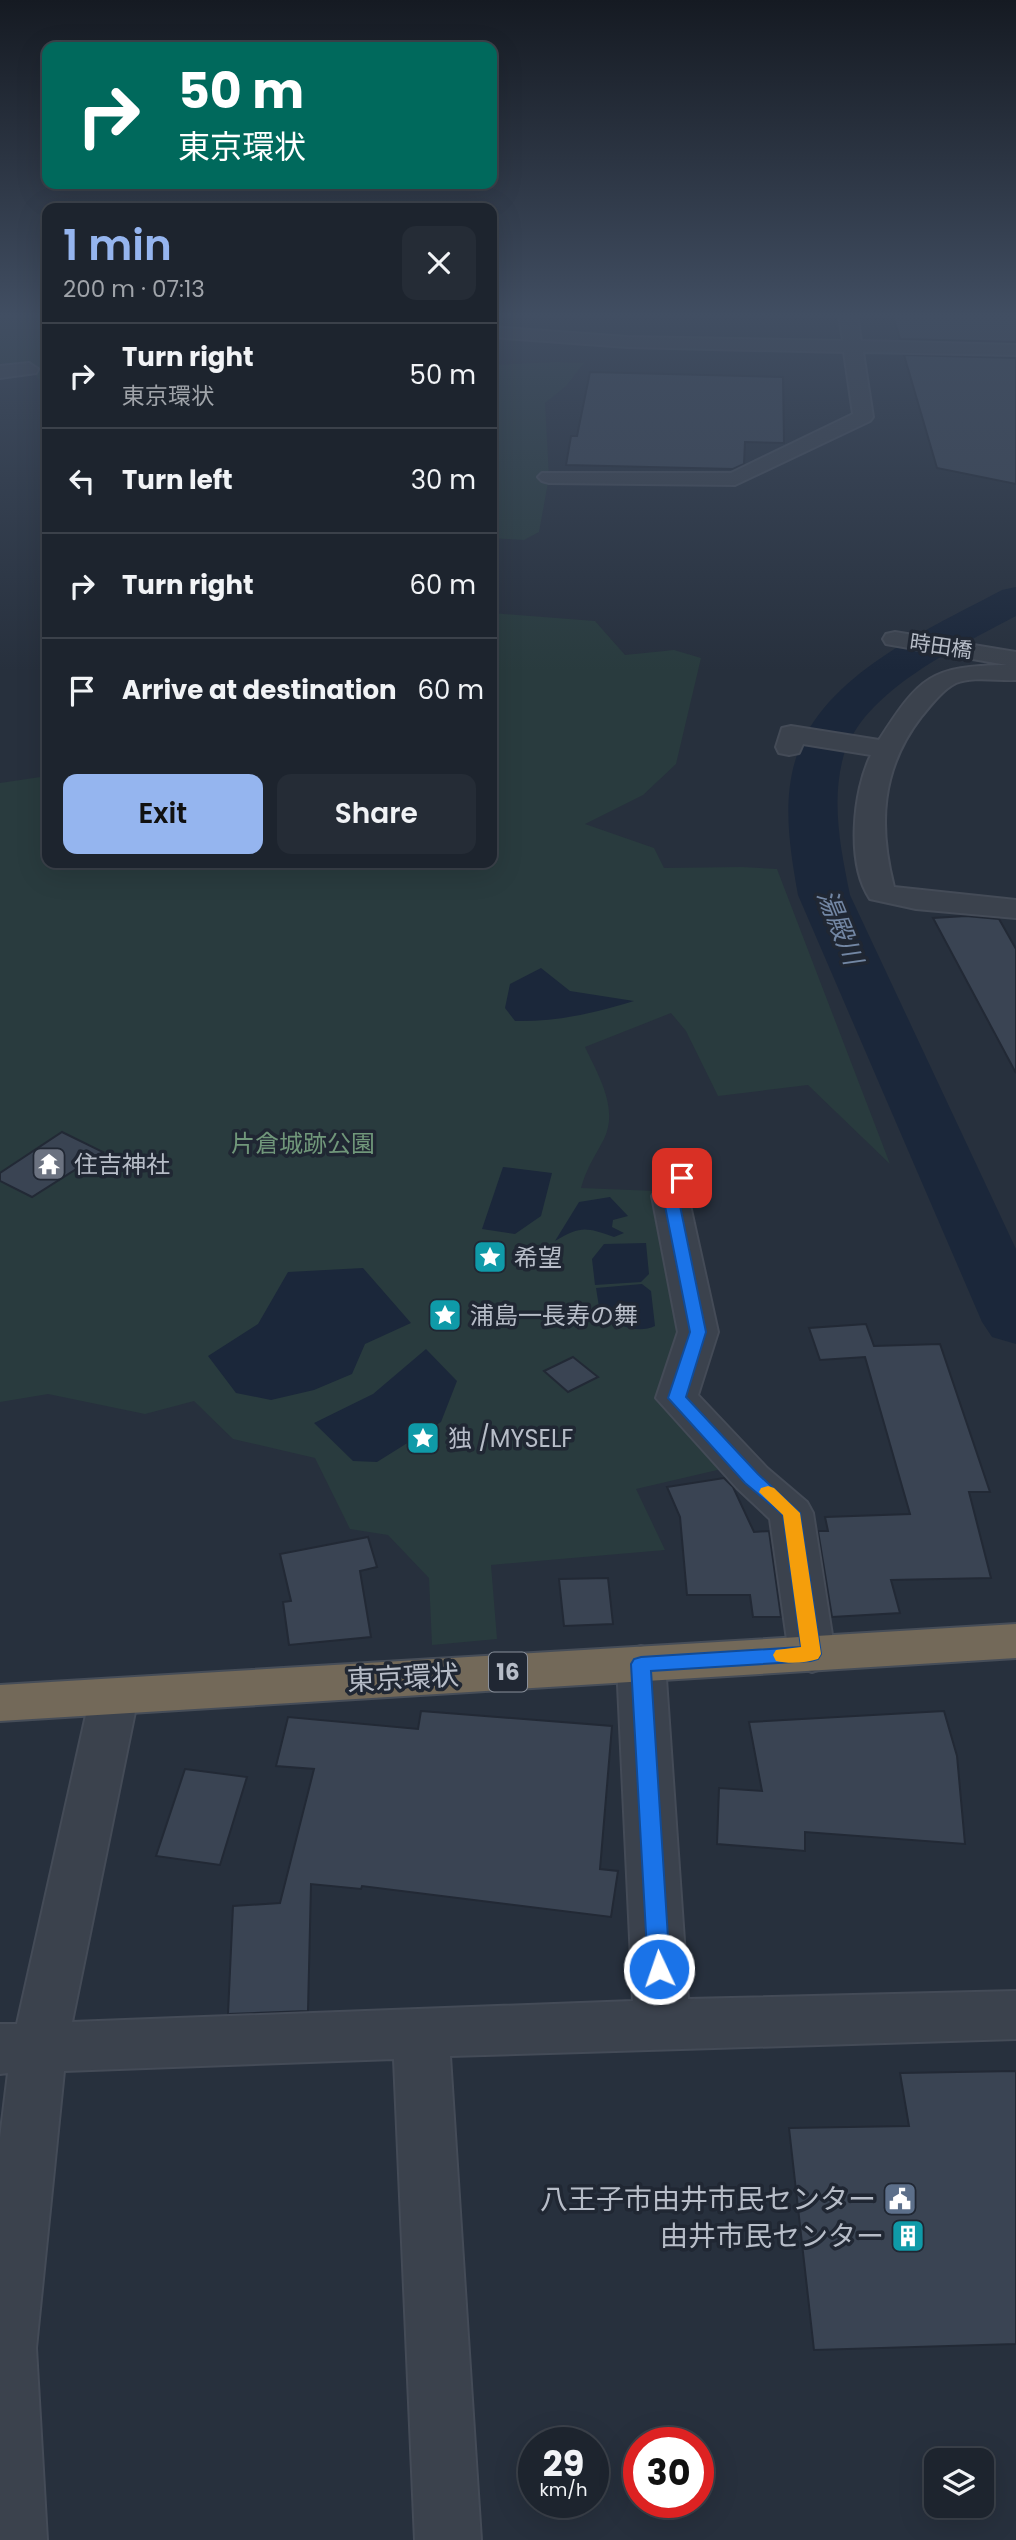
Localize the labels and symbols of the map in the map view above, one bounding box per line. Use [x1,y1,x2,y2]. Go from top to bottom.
street label: 時田橋 [908,627,974,665]
water label: 湯殿川 [809,884,872,973]
park label: 片倉城跡公園 [231,1127,375,1160]
temple icon: 住吉神社 [30,1145,68,1183]
place label: 住吉神社 [74,1148,170,1181]
pin [652,1148,712,1208]
place icon: 希望 [471,1238,509,1276]
place label: 希望 [514,1241,562,1274]
place icon: 浦島一長寿の舞 [426,1296,464,1334]
place label: 浦島一長寿の舞 [470,1299,638,1332]
place icon: 独 /MYSELF [404,1419,442,1457]
place label: 独 /MYSELF [448,1422,573,1455]
road number: 16 [489,1652,527,1692]
street label: 東京環状 [346,1656,460,1700]
position arrow [622,1932,696,2006]
place label: 八王子市由井市民センター [540,2180,876,2219]
public building icon: 八王子市由井市民センター [881,2180,919,2218]
place label: 由井市民センター [660,2217,884,2256]
building icon: 由井市民センター [889,2217,927,2255]
speed limit sign: 30 [623,2427,714,2518]

